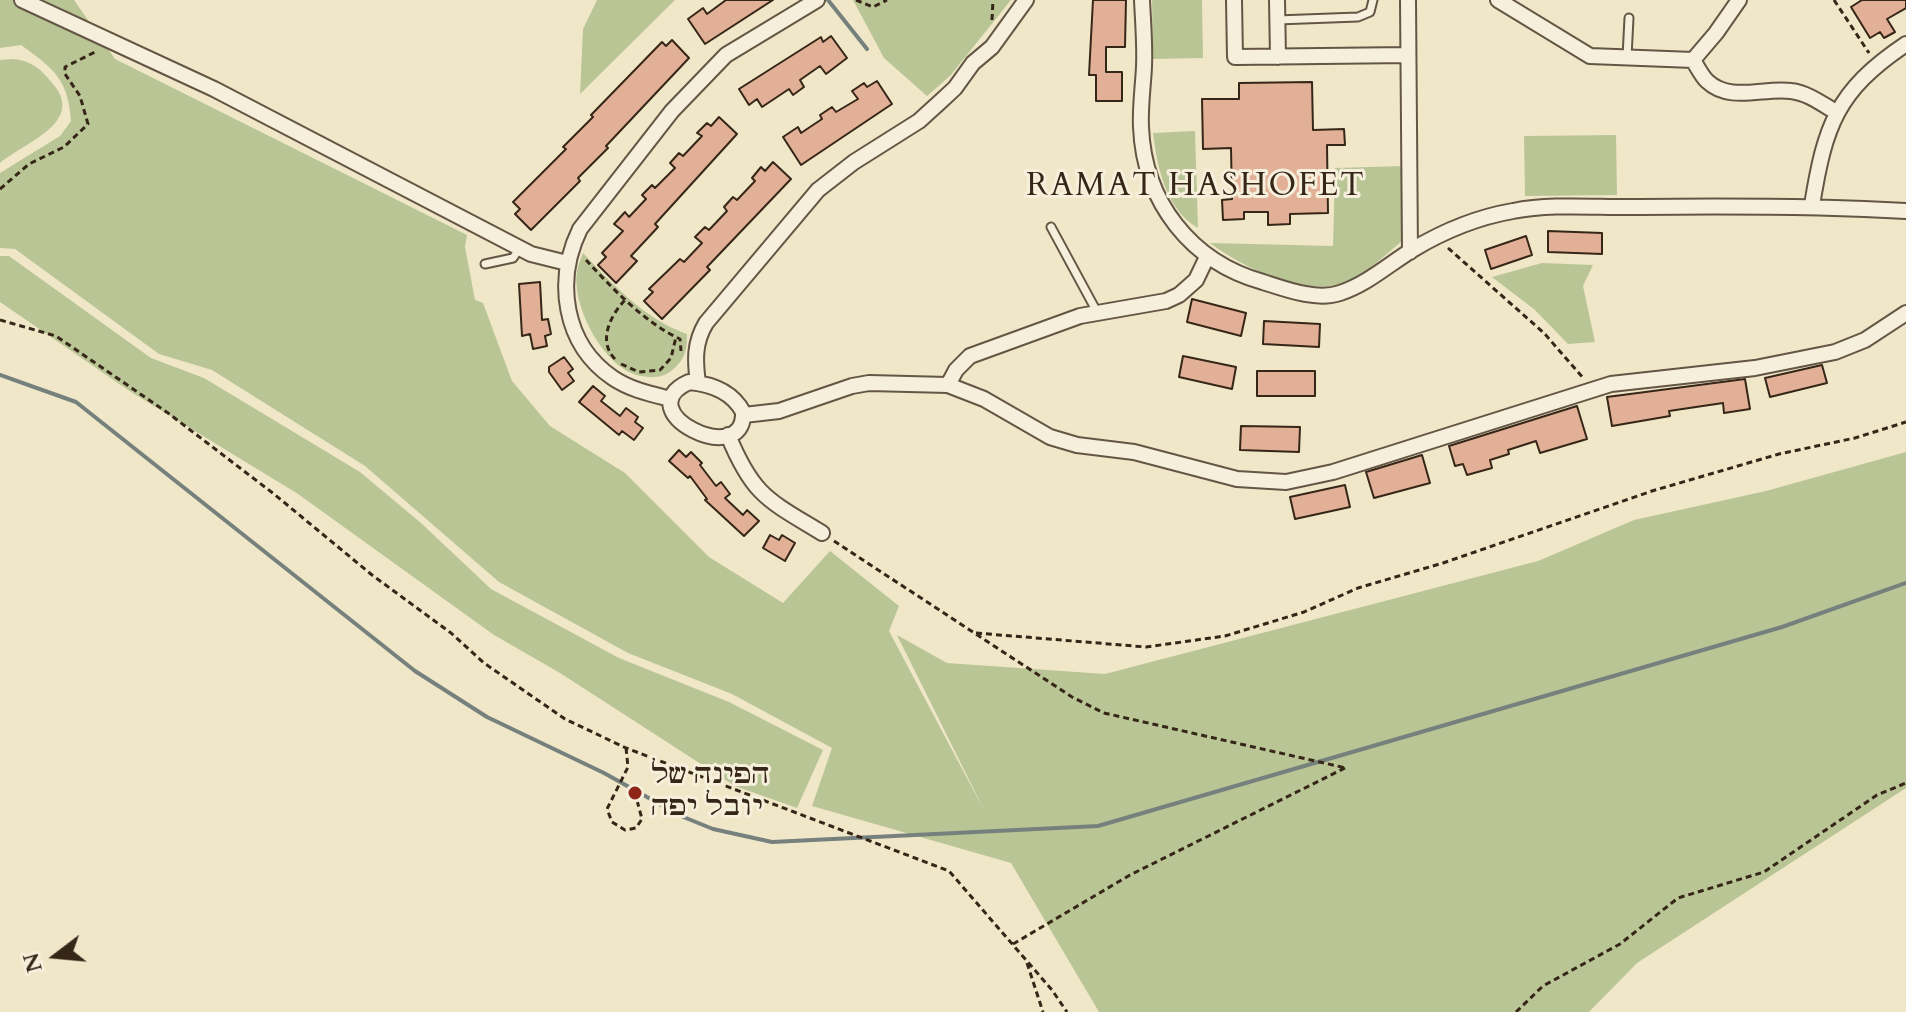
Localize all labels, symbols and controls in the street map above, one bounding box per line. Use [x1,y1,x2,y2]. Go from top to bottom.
district label: RAMAT HASHOFET [1026,169,1366,207]
place label: הפינה של יובל יפה [651,760,769,826]
marker: הפינה של יובל יפה [626,784,644,802]
north arrow [16,916,96,996]
text: N [16,949,50,976]

